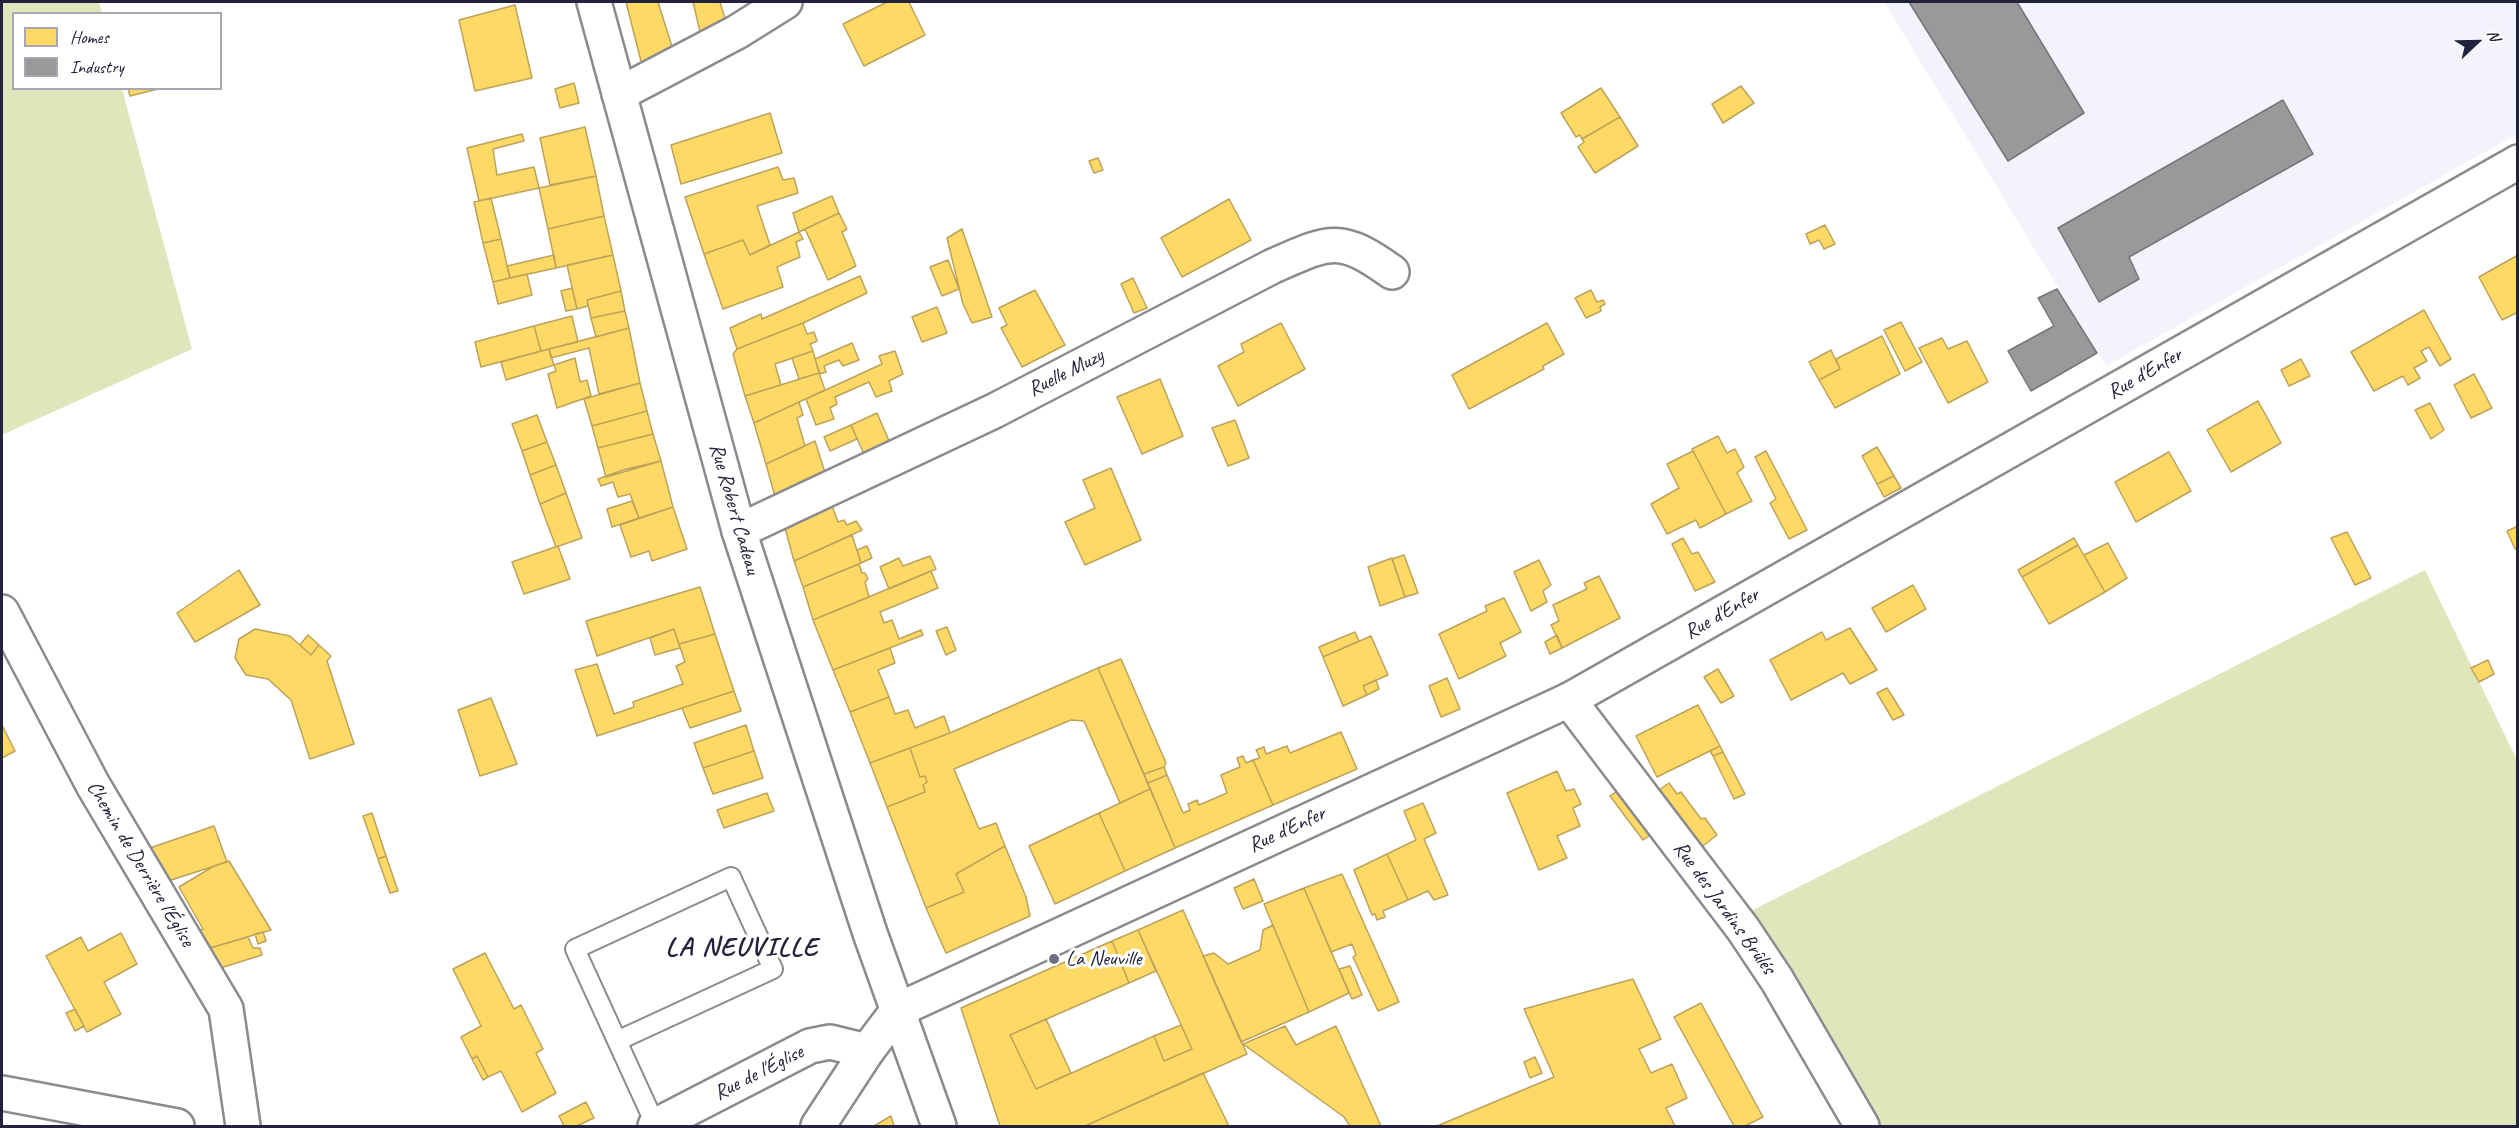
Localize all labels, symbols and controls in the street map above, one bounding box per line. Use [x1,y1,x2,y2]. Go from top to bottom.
legend [12,12,222,90]
north arrow [2447,12,2507,72]
text: Homes [70,26,109,48]
text: N [2483,27,2505,44]
text: Industry [70,56,124,78]
street label: Ruelle Muzy [1024,343,1108,403]
street label: Rue d'Enfer [2103,343,2187,405]
street label: Rue Robert Cadeau [703,441,765,577]
street label: Rue d'Enfer [1680,583,1764,645]
street label: Chemin de Derrière l'Église [81,777,199,951]
street label: Rue d'Enfer [1244,801,1330,859]
street label: Rue des Jardins Brûlés [1667,837,1781,979]
district label: LA NEUVILLE [665,932,819,964]
place label: La Neuville [1066,946,1141,972]
marker: La Neuville [1047,952,1061,966]
street label: Rue de l'Église [710,1040,808,1106]

